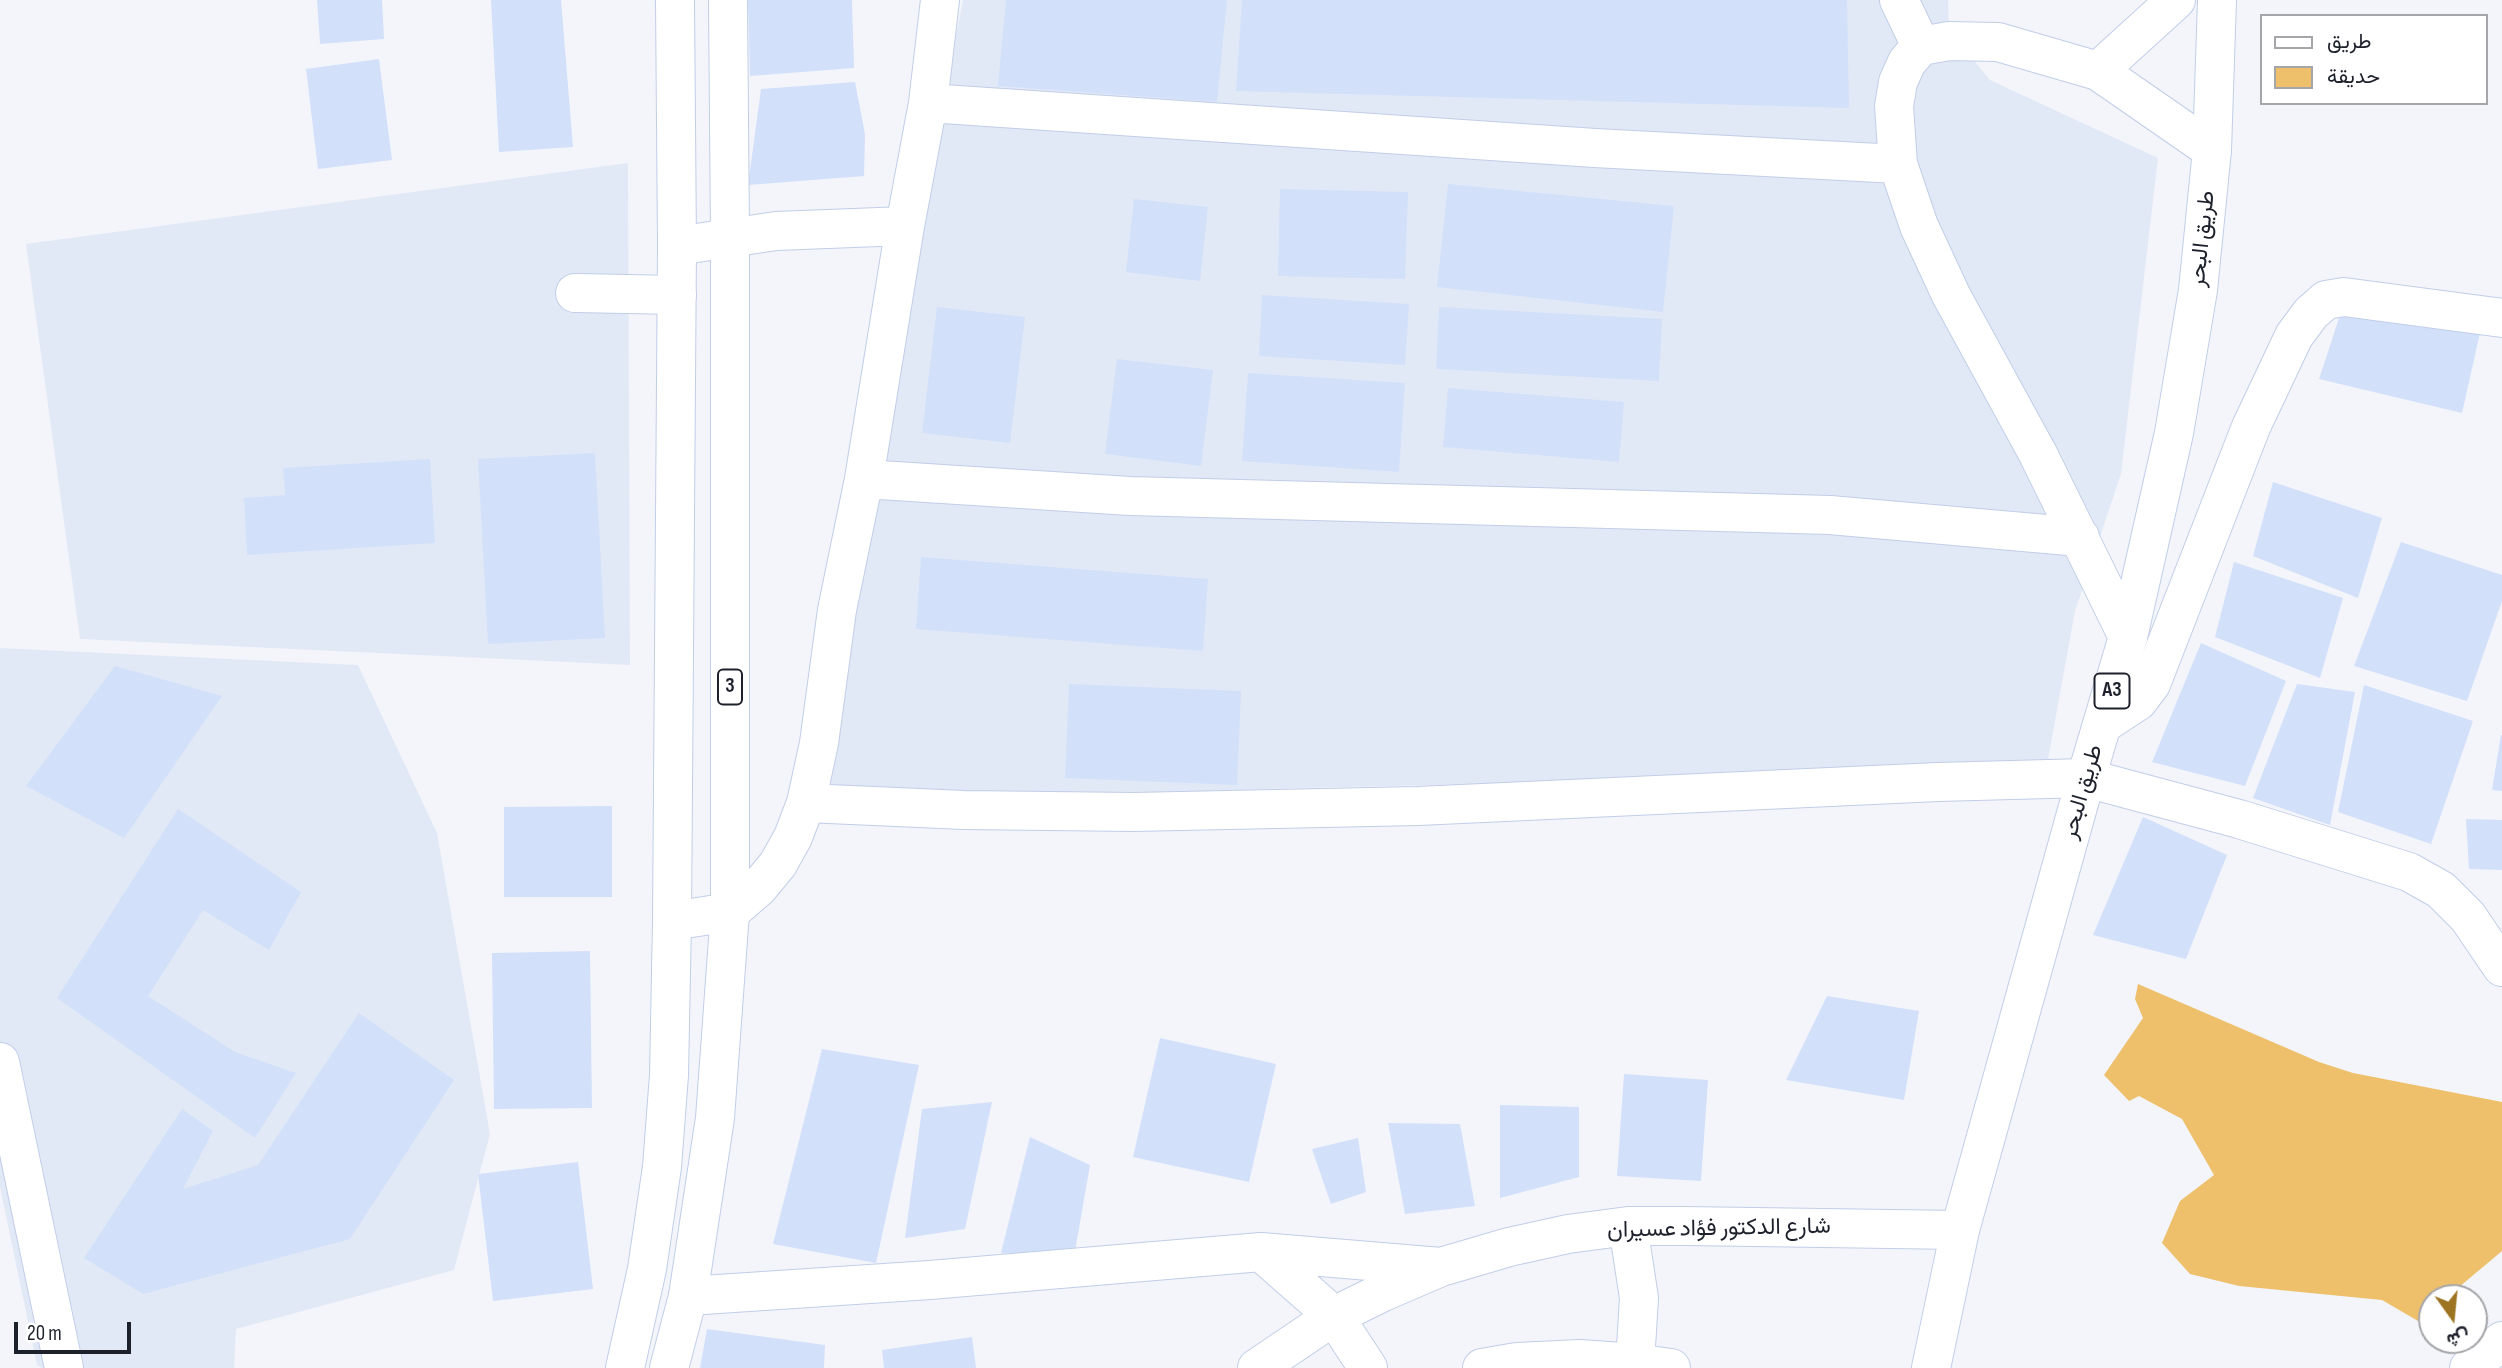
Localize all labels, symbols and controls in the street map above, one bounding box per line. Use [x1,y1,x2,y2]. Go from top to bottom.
legend [2260,14,2488,105]
text: طريق [2327,29,2372,54]
text: حديقة [2327,64,2380,89]
street label: طريق البحر [2184,189,2222,289]
road number: 3 [718,670,742,704]
road number: A3 [2094,674,2130,708]
street label: طريق البحر [2056,742,2110,842]
street label: شارع الدكتور فؤاد عسيران [1607,1213,1831,1245]
north arrow [2418,1284,2488,1354]
scale bar [18,1308,135,1352]
text: 20 m [27,1321,62,1346]
text: ش [2444,1324,2472,1352]

